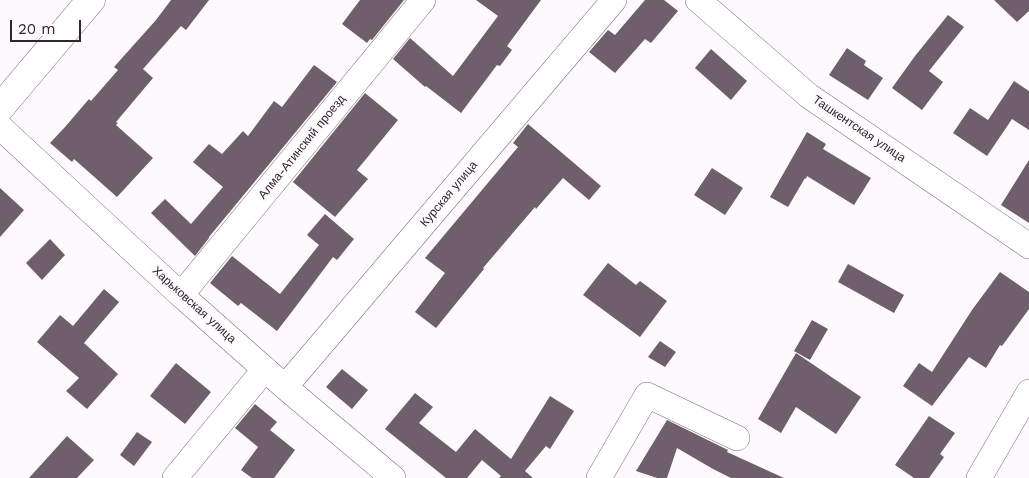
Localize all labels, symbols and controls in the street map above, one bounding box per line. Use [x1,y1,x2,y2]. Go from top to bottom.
scale bar [12,10,84,42]
text: 20 m [18,20,56,38]
street label: Алма-Атинский проезд [256,92,348,202]
street label: Ташкентская улица [810,93,908,165]
street label: Курская улица [417,158,481,230]
street label: Харьковская улица [149,264,239,346]

